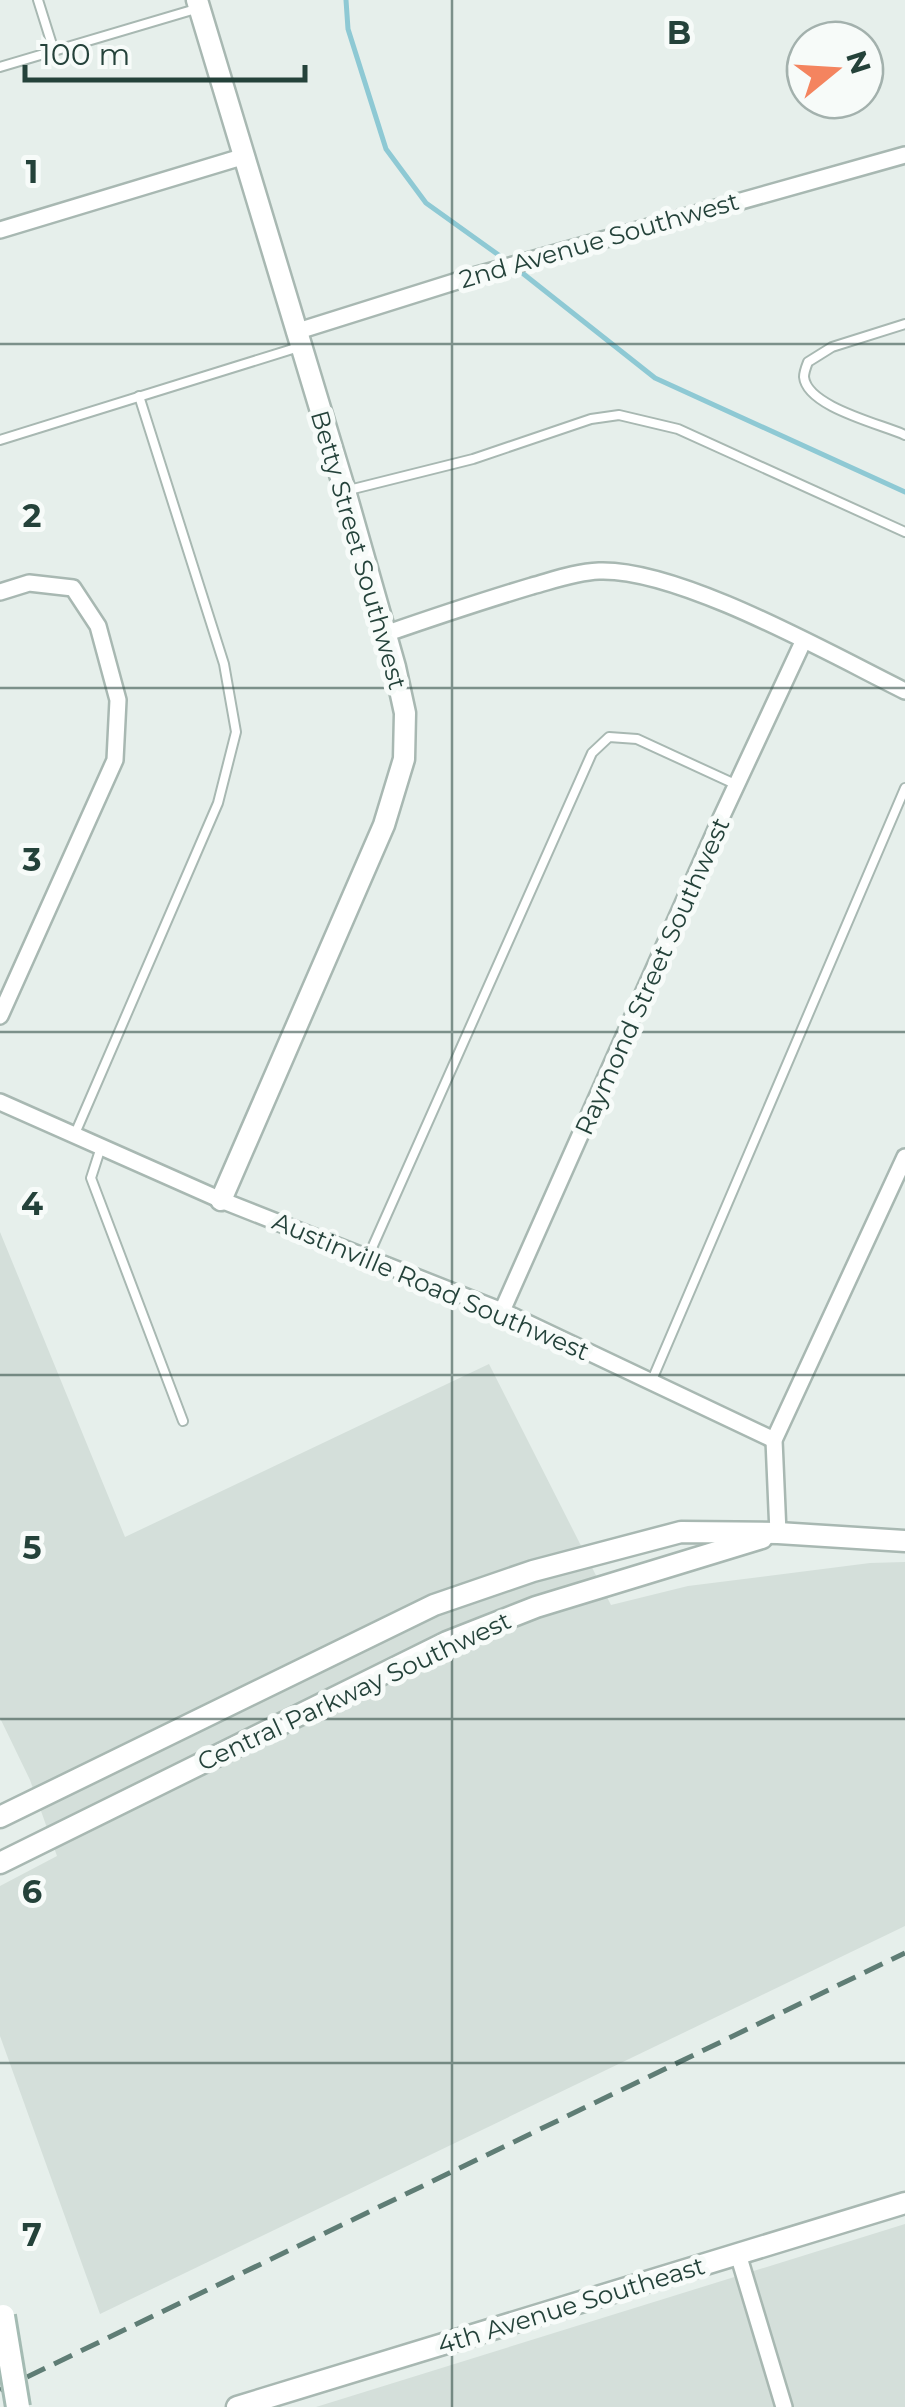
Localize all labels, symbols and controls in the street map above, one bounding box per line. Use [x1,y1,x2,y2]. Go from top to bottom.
text: B [667,13,691,52]
scale bar [25,20,305,82]
north arrow [785,20,885,120]
text: 100 m [40,36,130,73]
text: N [839,46,878,78]
text: 1 [26,152,38,191]
street label: 2nd Avenue Southwest [456,186,742,294]
street label: Betty Street Southwest [305,407,413,693]
text: 2 [23,496,41,535]
street label: Raymond Street Southwest [568,813,736,1139]
text: 3 [22,840,41,879]
text: 4 [21,1184,43,1223]
street label: Austinville Road Southwest [268,1206,594,1366]
text: 5 [22,1528,42,1567]
street label: Central Parkway Southwest [193,1605,515,1777]
text: 6 [22,1872,42,1911]
text: 7 [22,2215,42,2254]
street label: 4th Avenue Southeast [434,2250,708,2360]

